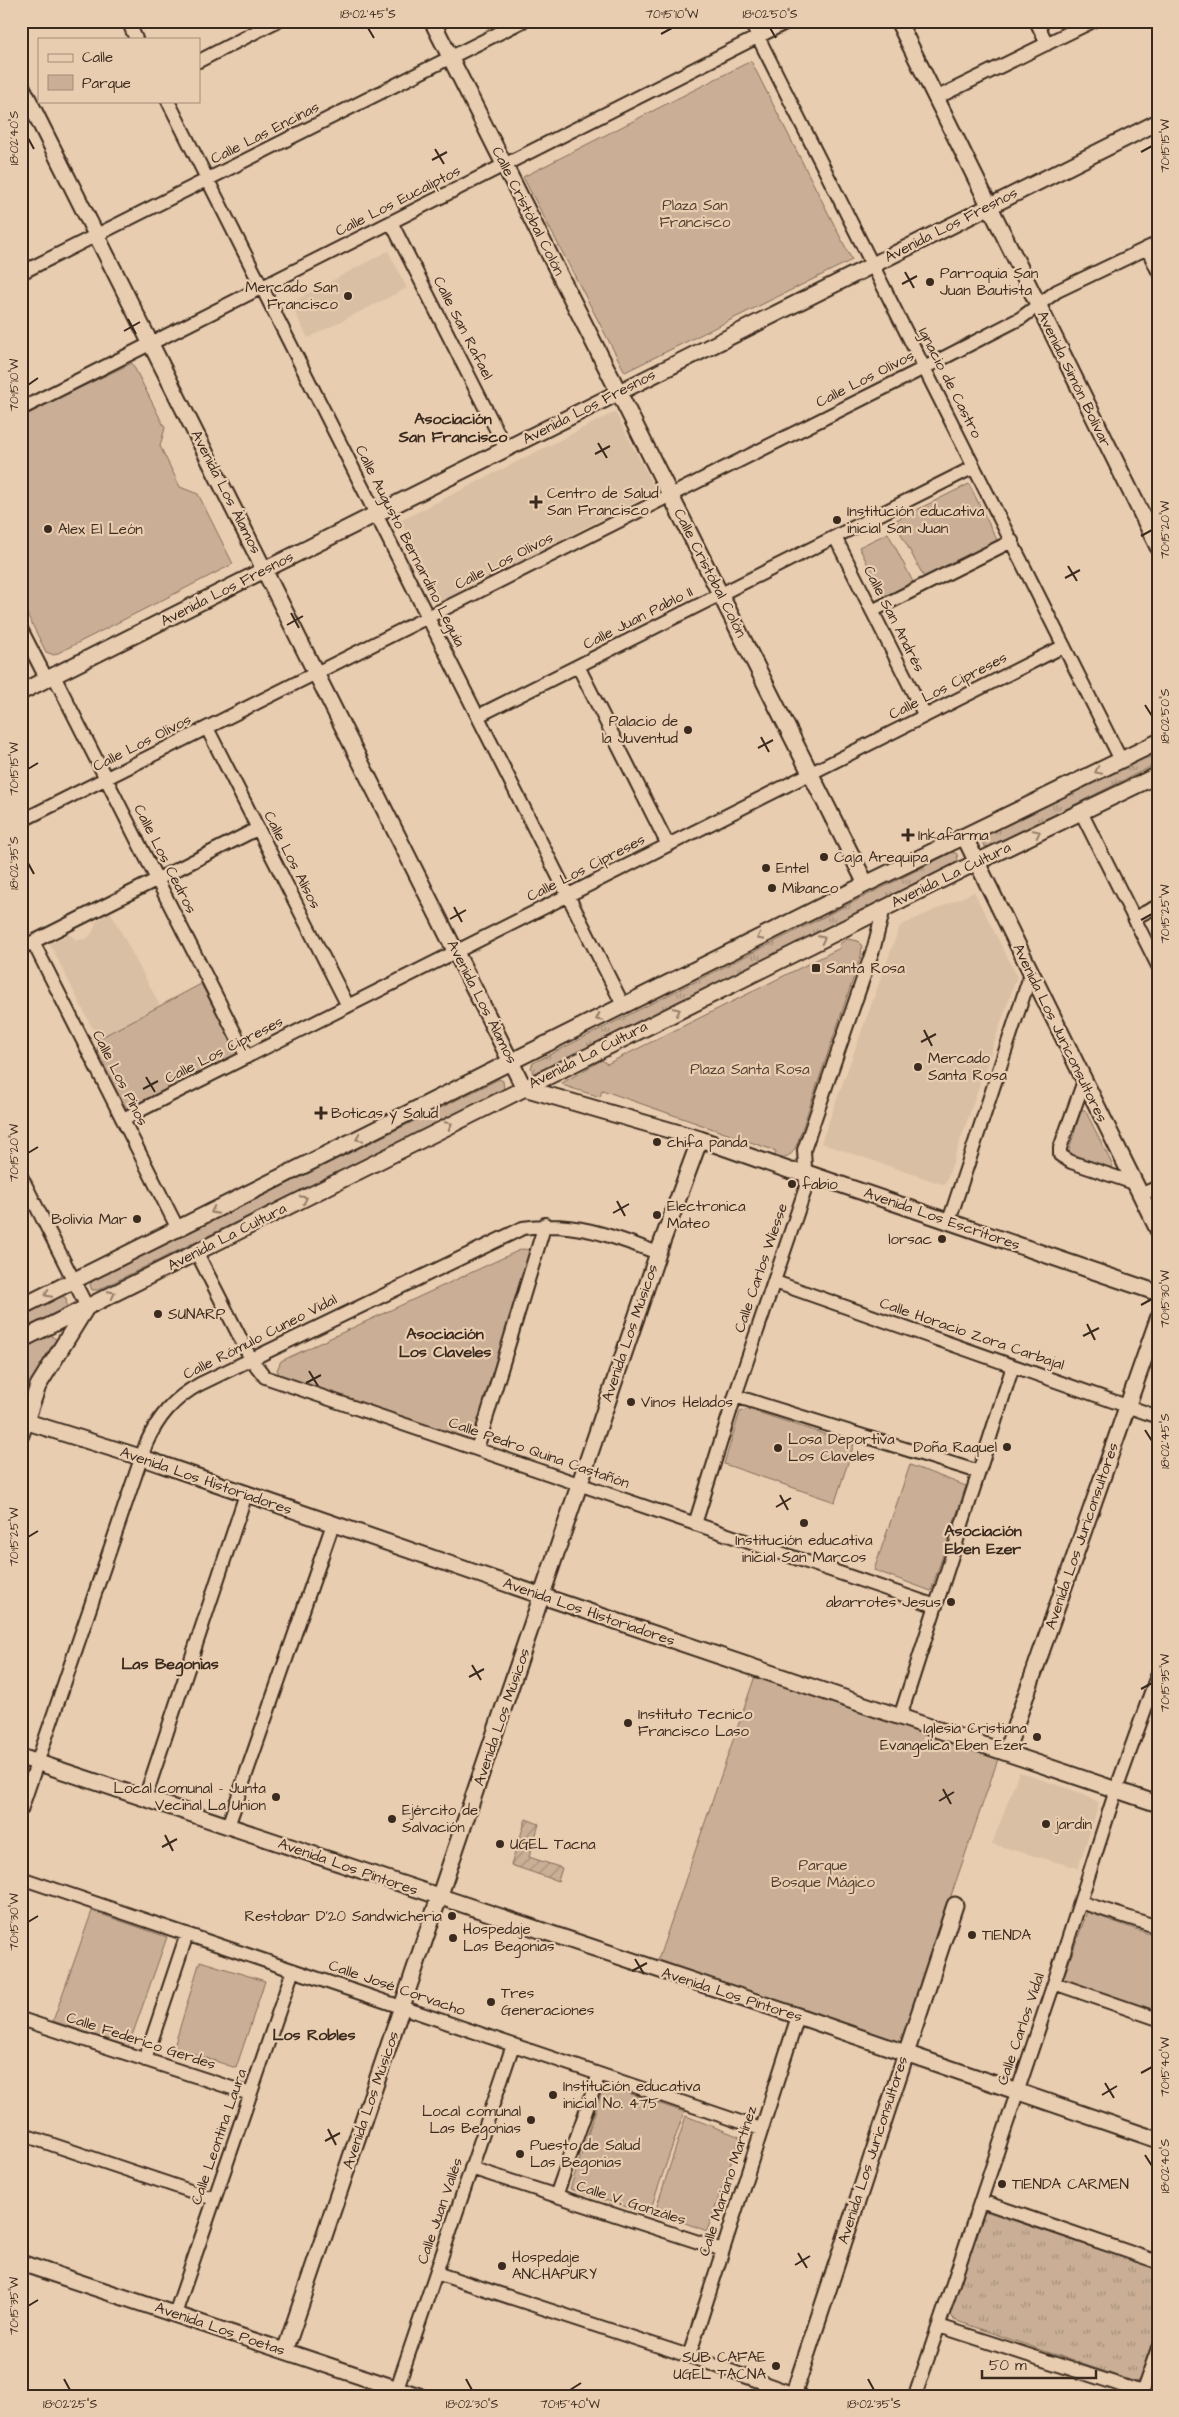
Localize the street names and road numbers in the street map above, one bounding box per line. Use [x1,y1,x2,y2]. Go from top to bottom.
street label: Calle Las Encinas [207,96,323,169]
street label: Calle Cristóbal Colón [486,143,570,279]
street label: Calle Los Eucaliptos [332,160,465,242]
street label: Avenida Los Fresnos [881,182,1022,268]
street label: Calle San Rafael [428,273,498,383]
street label: Avenida Simón Bolívar [1032,307,1116,451]
street label: Ignacio de Castro [912,324,987,443]
street label: Calle Los Olivos [812,345,918,413]
street label: Avenida Los Fresnos [519,364,660,450]
street label: Avenida Los Álamos [186,427,266,558]
street label: Calle Augusto Bernardino Leguía [349,442,470,651]
street label: Calle Cristóbal Colón [668,505,752,641]
street label: Calle Los Olivos [451,527,557,595]
street label: Avenida Los Fresnos [157,546,298,632]
street label: Calle San Andrés [858,562,930,676]
street label: Calle Juan Pablo II [579,581,697,655]
street label: Calle Los Cipreses [885,647,1011,725]
street label: Calle Los Olivos [89,709,195,777]
street label: Calle Los Cedros [128,801,202,918]
street label: Calle Los Alisos [258,807,326,913]
street label: Calle Los Cipreses [523,829,649,907]
street label: Avenida La Cultura [888,837,1015,913]
street label: Avenida Los Álamos [442,937,522,1068]
street label: Avenida Los Juriconsultores [1008,940,1113,1126]
street label: Calle Los Cipreses [161,1011,287,1089]
street label: Avenida La Cultura [525,1016,651,1094]
street label: Calle Los Pinos [87,1027,153,1130]
street label: Avenida Los Escritores [861,1182,1023,1256]
street label: Avenida La Cultura [164,1198,290,1276]
street label: Calle Carlos Wiesse [729,1200,793,1336]
street label: Avenida Los Músicos [597,1261,664,1405]
street label: Calle Rómulo Cuneo Vidal [180,1289,340,1385]
street label: Calle Horacio Zora Carbajal [877,1292,1067,1376]
street label: Calle Pedro Quina Castañón [446,1412,633,1494]
street label: Avenida Los Juriconsultores [1040,1439,1124,1632]
street label: Avenida Los Historiadores [117,1442,295,1520]
street label: Avenida Los Historiadores [500,1573,678,1651]
street label: Avenida Los Músicos [469,1645,536,1789]
street label: Avenida Los Pintores [275,1833,421,1901]
street label: Calle José Corvacho [326,1955,469,2021]
street label: Avenida Los Pintores [659,1962,805,2028]
street label: Calle Carlos Vidal [992,1970,1050,2088]
street label: Calle Federico Gerdes [64,2007,219,2075]
street label: Avenida Los Músicos [338,2028,405,2172]
street label: Avenida Los Juriconsultores [833,2053,913,2247]
street label: Calle Leontina Laura [186,2066,252,2208]
street label: Calle Mariano Martínez [694,2103,762,2259]
street label: Calle Juan Vallés [412,2155,468,2267]
street label: Calle V. Gonzáles [574,2175,689,2231]
street label: Avenida Los Poetas [152,2297,288,2361]

